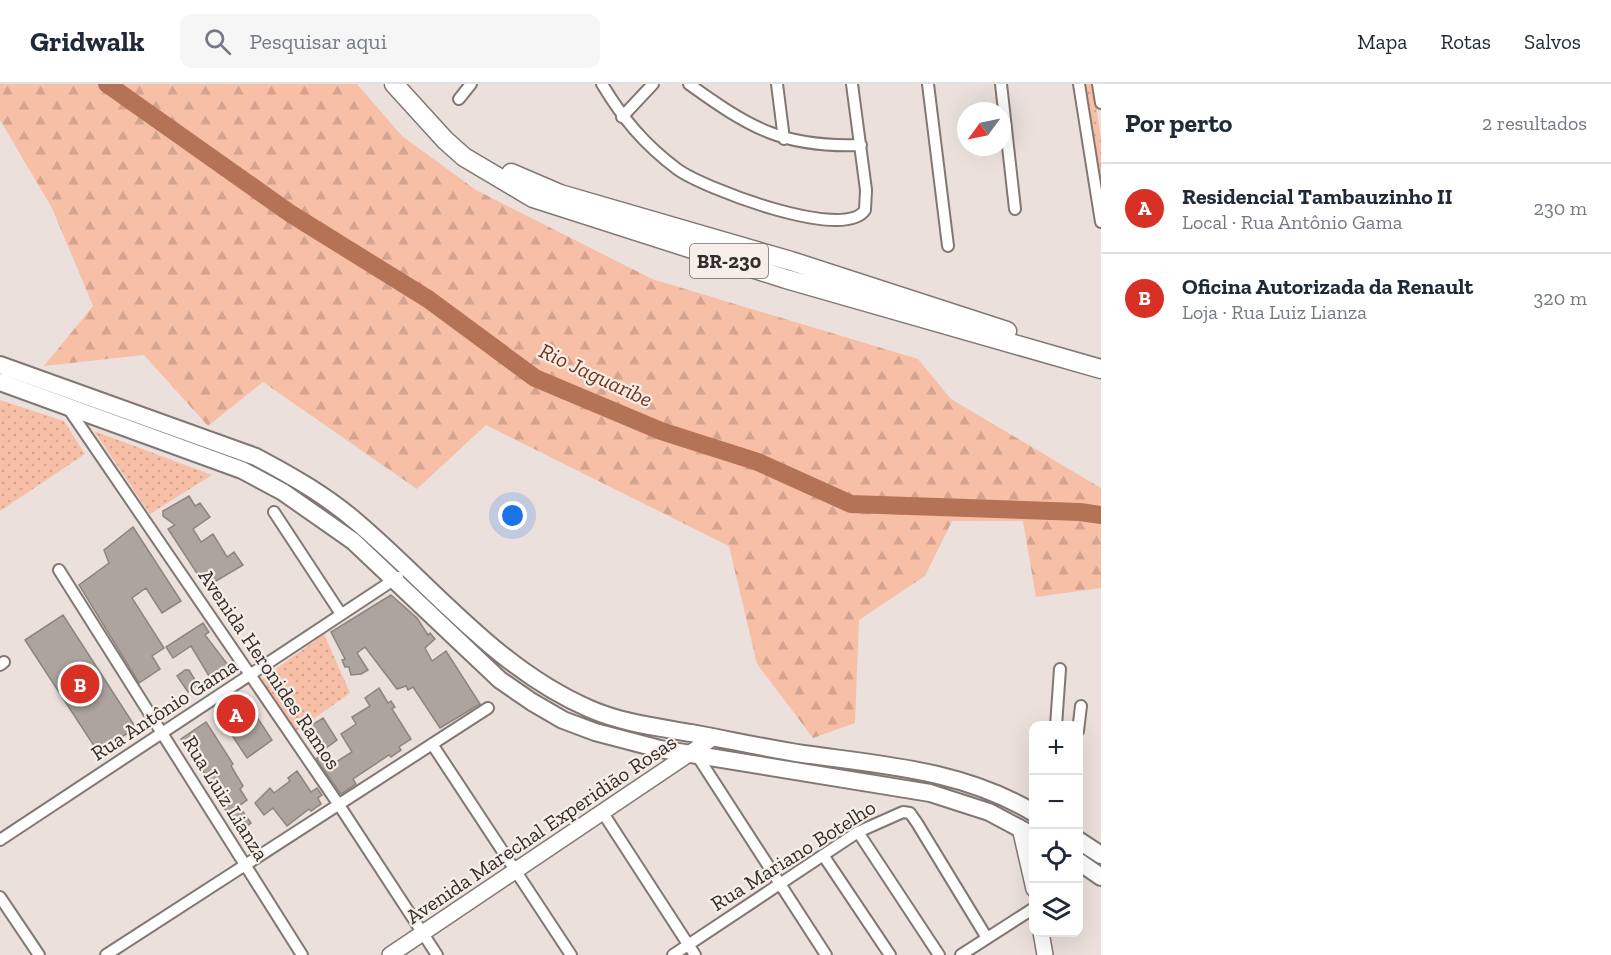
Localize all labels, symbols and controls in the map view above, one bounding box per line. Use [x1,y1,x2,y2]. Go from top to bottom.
search box [180,14,600,68]
text: Gridwalk [30,25,144,58]
icon: search [201,25,234,58]
text: Pesquisar aqui [249,28,387,55]
text: Mapa [1357,29,1407,54]
text: Rotas [1440,29,1491,54]
text: Salvos [1524,29,1581,54]
north arrow [957,102,1011,156]
text: Por perto [1125,107,1232,139]
text: 2 resultados [1482,111,1587,135]
text: Residencial Tambauzinho II [1182,183,1452,210]
text: A [1138,196,1151,220]
text: 230 m [1534,196,1587,220]
text: Local · Rua Antônio Gama [1182,210,1402,234]
road number: BR-230 [690,244,768,278]
text: Oficina Autorizada da Renault [1182,273,1473,300]
text: B [1138,286,1151,310]
text: 320 m [1534,286,1587,310]
text: Loja · Rua Luiz Lianza [1182,300,1367,324]
water label: Rio Jaguaribe [535,337,657,413]
your location [498,501,527,530]
street label: Avenida Heronides Ramos [193,564,347,774]
street label: Rua Antônio Gama [86,652,242,766]
pin: B [60,662,100,706]
pin: A [216,692,256,736]
map controls [1029,721,1083,937]
button: + [1029,721,1083,775]
street label: Avenida Marechal Experidião Rosas [401,729,681,929]
street label: Rua Luiz Lianza [178,731,274,865]
button: − [1029,775,1083,829]
street label: Rua Mariano Botelho [706,794,880,916]
button: locate [1029,829,1083,883]
button: layers [1029,883,1083,937]

